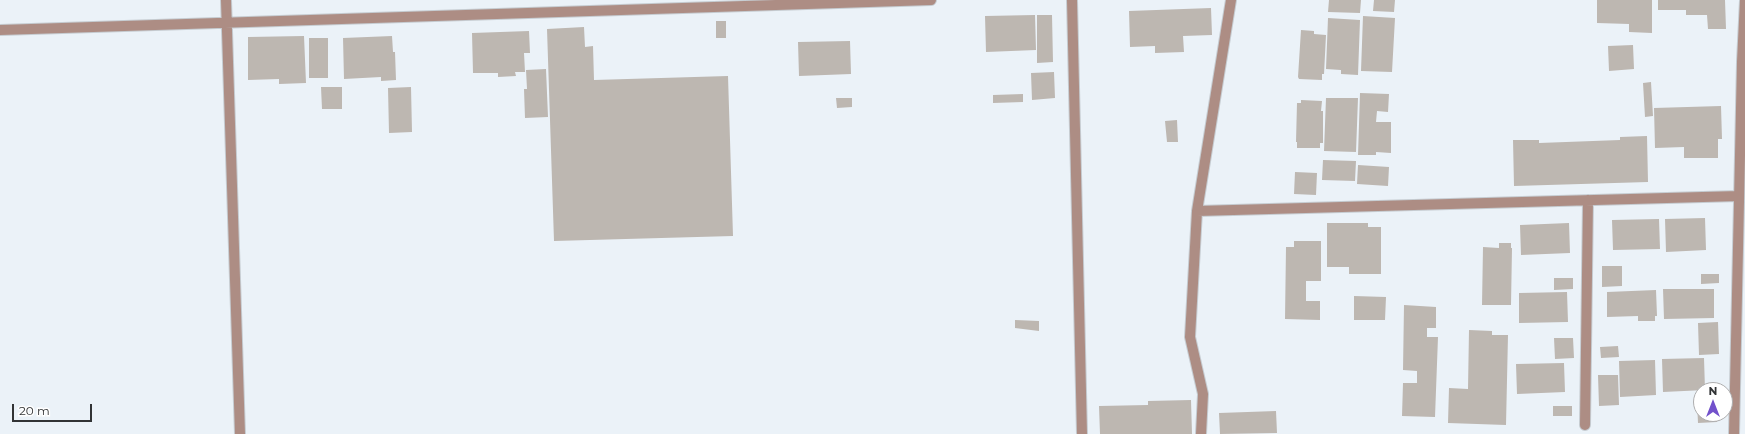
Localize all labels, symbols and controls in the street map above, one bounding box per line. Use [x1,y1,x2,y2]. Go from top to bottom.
north arrow [1693,382,1733,422]
text: N [1709,384,1717,398]
scale bar [14,396,94,422]
text: 20 m [19,403,50,418]

